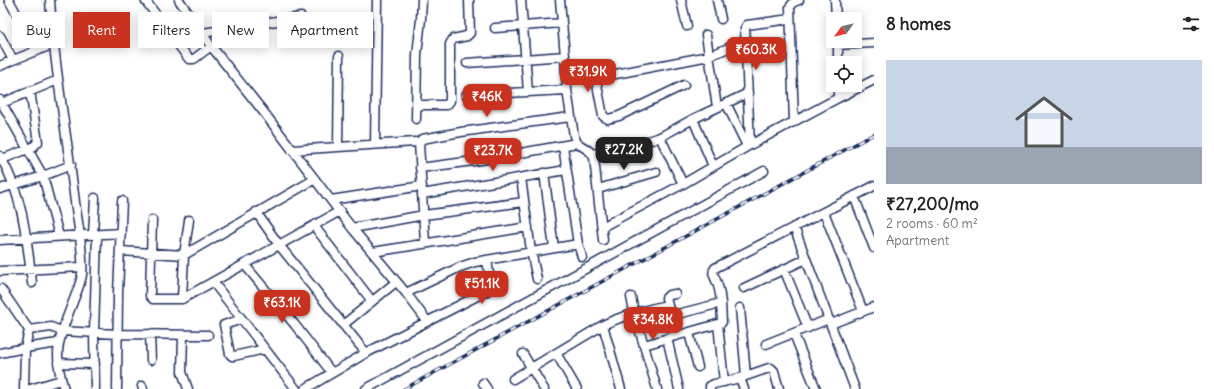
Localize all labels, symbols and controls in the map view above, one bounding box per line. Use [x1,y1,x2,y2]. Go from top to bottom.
chip: Buy [12,12,65,48]
chip: Rent [73,12,130,48]
chip: Filters [138,12,204,48]
chip: New [212,12,269,48]
chip: Apartment [277,12,373,48]
north arrow [826,12,862,48]
map controls [826,12,862,92]
text: 8 homes [886,13,951,35]
icon: filters [1180,13,1202,35]
pin: ₹60.3K [723,37,789,71]
text: ₹60.3K [735,41,777,58]
button: locate [826,56,862,92]
pin: ₹31.9K [555,59,621,93]
text: ₹31.9K [569,63,607,80]
pin: ₹46K [463,84,511,118]
icon: home [1008,86,1080,158]
text: ₹46K [472,88,502,105]
pin: ₹27.2K [591,137,657,171]
pin: ₹23.7K [460,138,526,172]
text: ₹27.2K [605,141,643,158]
text: ₹23.7K [473,142,513,159]
text: ₹27,200/mo [886,193,979,215]
text: 2 rooms · 60 m² [886,215,978,232]
text: Apartment [886,232,949,249]
pin: ₹51.1K [449,271,515,305]
text: ₹51.1K [464,275,500,292]
pin: ₹63.1K [249,290,315,324]
text: ₹63.1K [263,294,301,311]
pin: ₹34.8K [620,307,686,341]
text: ₹34.8K [633,311,673,328]

